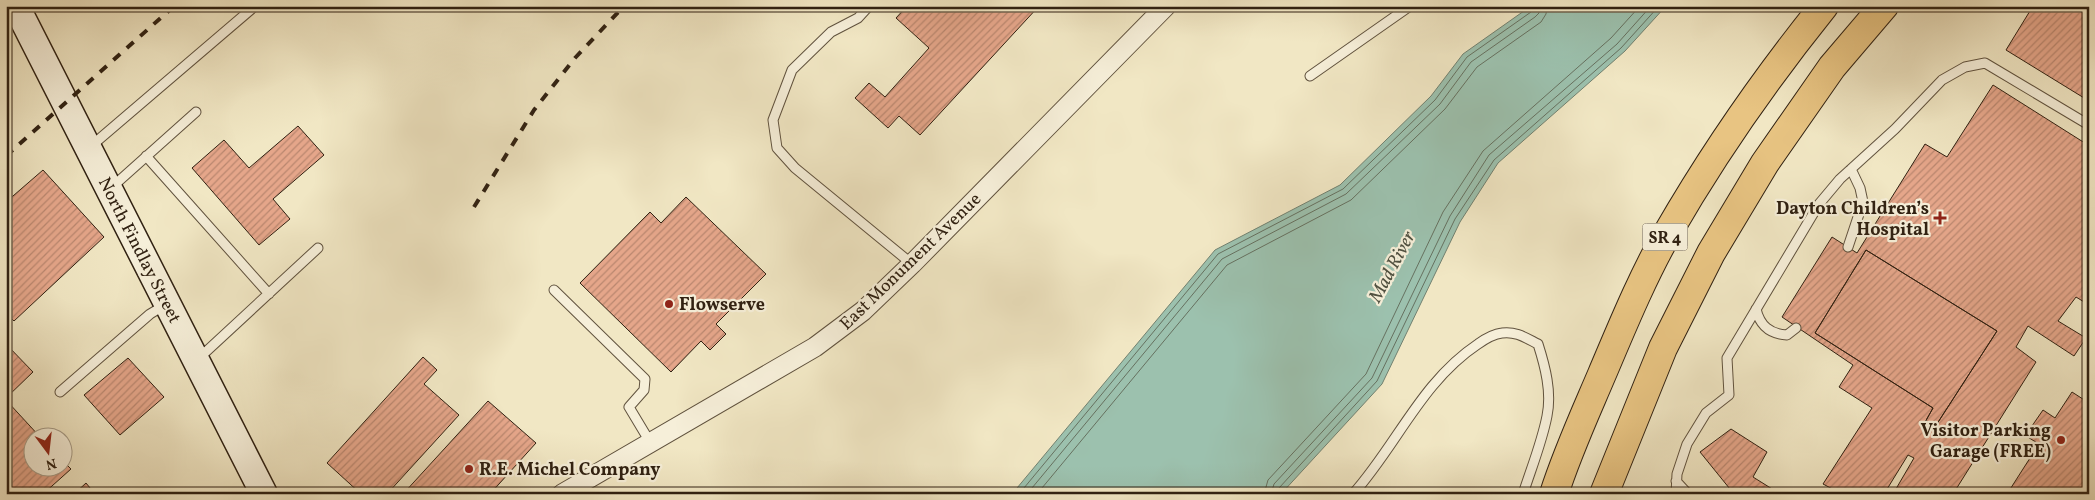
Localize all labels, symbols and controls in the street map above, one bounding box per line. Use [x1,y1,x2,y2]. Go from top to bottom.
street label: North Findlay Street [91,173,186,328]
street label: East Monument Avenue [835,188,987,336]
place label: Dayton Children’s Hospital [1776,197,1929,243]
marker: Dayton Children’s Hospital [1933,211,1947,225]
road number: SR 4 [1642,223,1688,250]
water label: Mad River [1363,226,1423,308]
place label: Flowserve [679,293,765,318]
marker: Flowserve [663,298,675,310]
place label: Visitor Parking Garage (FREE) [1921,419,2051,465]
north arrow [22,428,72,478]
marker: Visitor Parking Garage (FREE) [2055,434,2067,446]
text: N [44,453,58,474]
place label: R.E. Michel Company [479,458,660,483]
marker: R.E. Michel Company [463,463,475,475]

